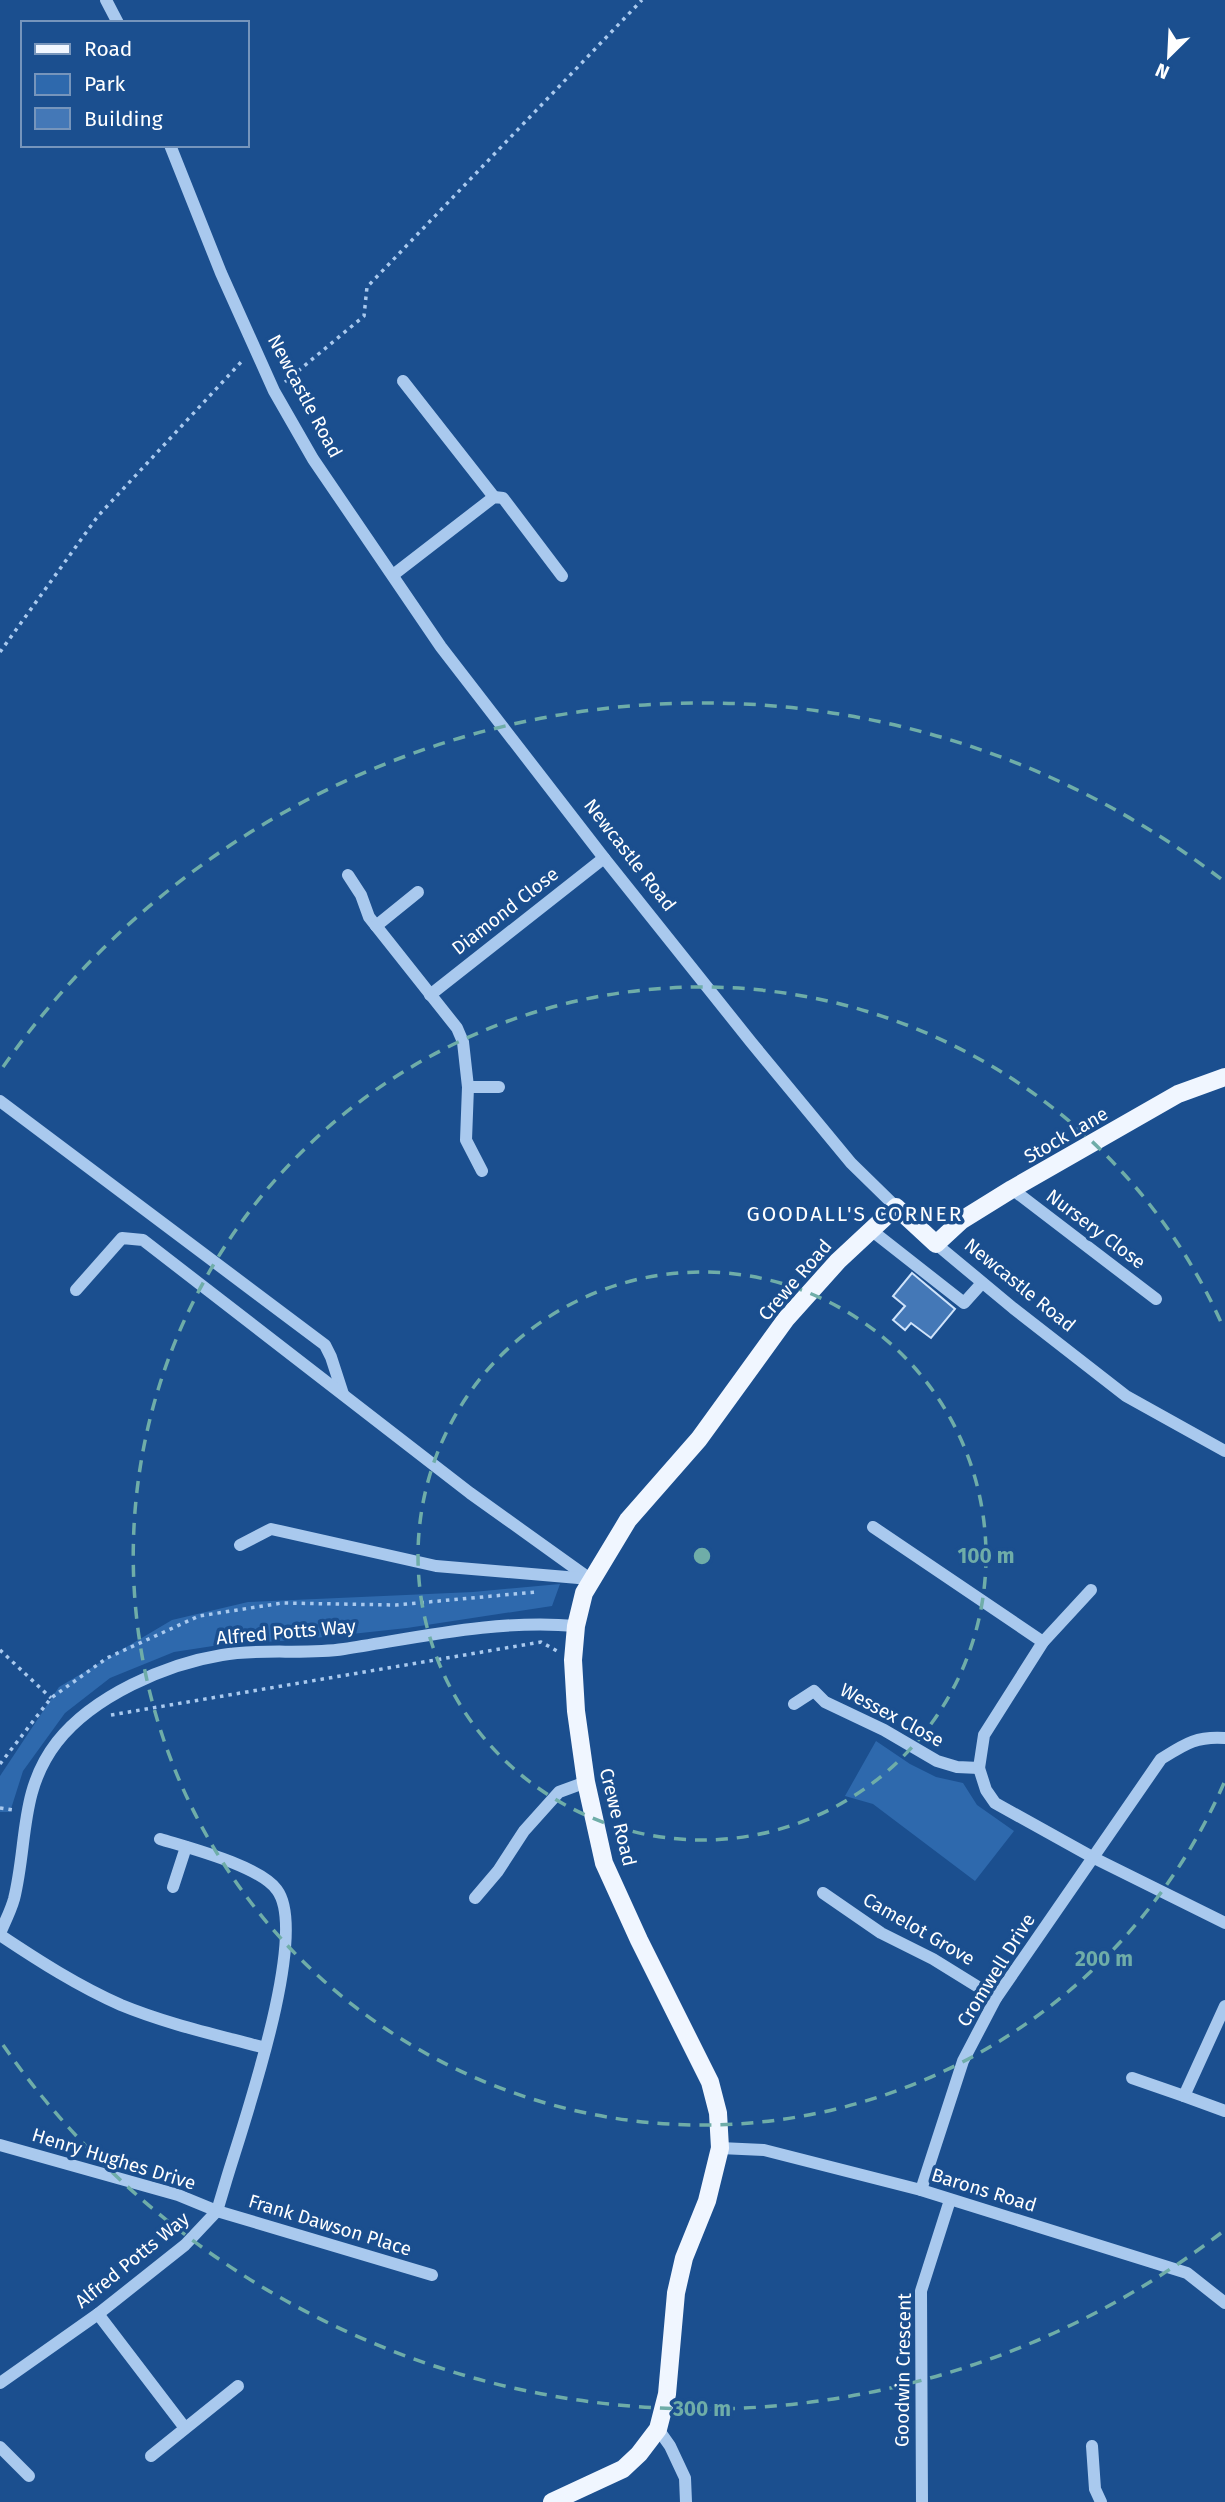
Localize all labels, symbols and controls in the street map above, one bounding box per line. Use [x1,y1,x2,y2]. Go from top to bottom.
legend [21,21,248,147]
north arrow [1134,21,1204,91]
text: Road [84,36,132,62]
text: N [1152,58,1173,84]
text: Park [84,71,126,97]
text: Building [84,106,163,132]
street label: Newcastle Road [263,330,347,462]
street label: Newcastle Road [579,794,681,916]
street label: Diamond Close [447,862,563,960]
street label: Stock Lane [1020,1102,1112,1168]
street label: Nursery Close [1042,1184,1150,1274]
district label: GOODALL'S CORNER [747,1201,963,1227]
street label: Newcastle Road [960,1233,1080,1337]
street label: Crewe Road [753,1235,837,1325]
text: 100 m [957,1543,1015,1569]
centre of rings [690,1544,714,1568]
street label: Alfred Potts Way [215,1614,357,1650]
street label: Wessex Close [836,1678,948,1752]
street label: Crewe Road [595,1766,641,1868]
street label: Camelot Grove [859,1888,979,1970]
street label: Cromwell Drive [952,1909,1040,2031]
text: 200 m [1075,1946,1133,1972]
street label: Henry Hughes Drive [29,2123,199,2195]
street label: Barons Road [929,2163,1039,2217]
street label: Frank Dawson Place [246,2189,414,2261]
street label: Alfred Potts Way [70,2207,194,2313]
street label: Goodwin Crescent [890,2293,916,2447]
text: 300 m [672,2396,731,2422]

